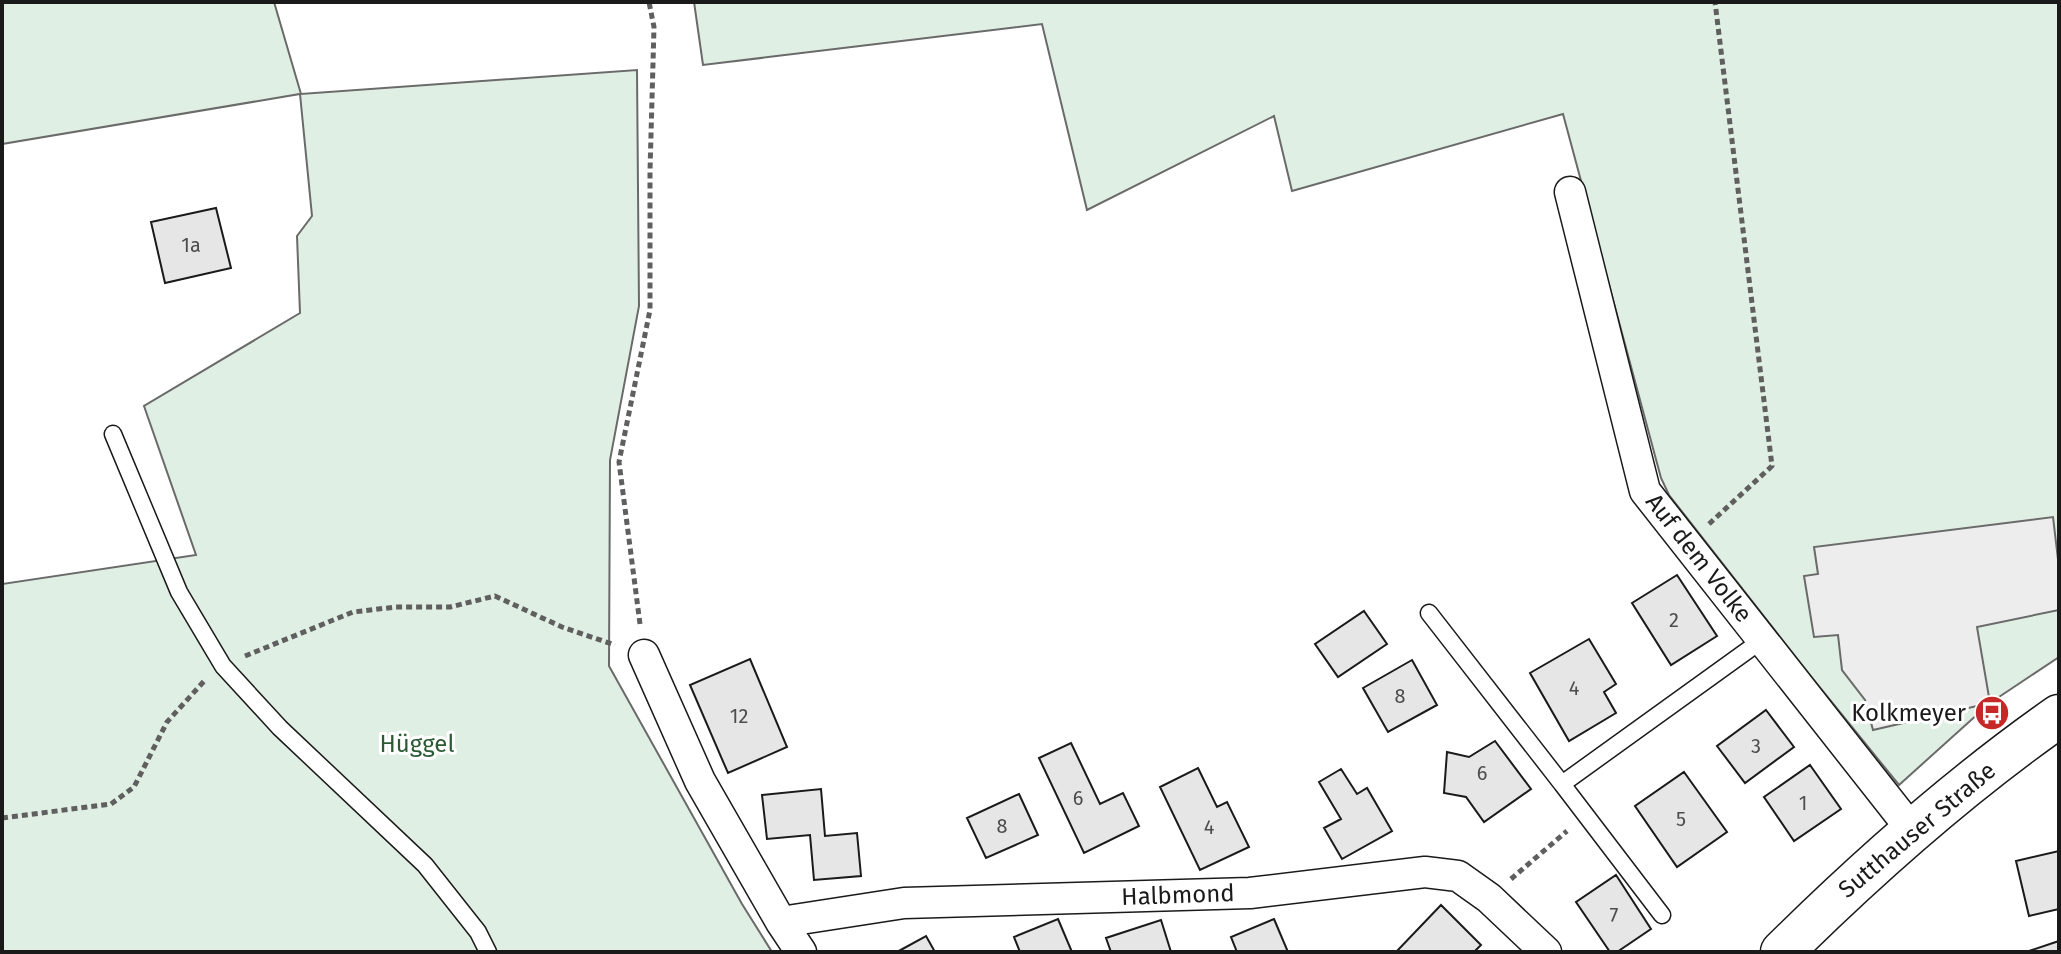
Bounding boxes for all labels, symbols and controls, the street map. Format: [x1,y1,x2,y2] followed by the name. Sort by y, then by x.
[181,233,201,257] house number: 1a
[1640,488,1758,628] street label: Auf dem Volke
[1669,608,1679,632] house number: 2
[1569,676,1580,700] house number: 4
[1394,684,1406,708] house number: 8
[1973,694,2011,732] bus stop icon: Kolkmeyer
[1851,699,1967,727] place label: Kolkmeyer
[730,704,748,728] house number: 12
[380,730,454,758] park label: Hüggel
[1751,734,1761,758] house number: 3
[1833,756,2001,904] street label: Sutthauser Straße
[1477,761,1487,785] house number: 6
[1073,786,1083,810] house number: 6
[1799,791,1807,815] house number: 1
[1676,807,1686,831] house number: 5
[996,814,1008,838] house number: 8
[1204,815,1215,839] house number: 4
[1121,879,1235,911] street label: Halbmond
[1610,903,1619,927] house number: 7

